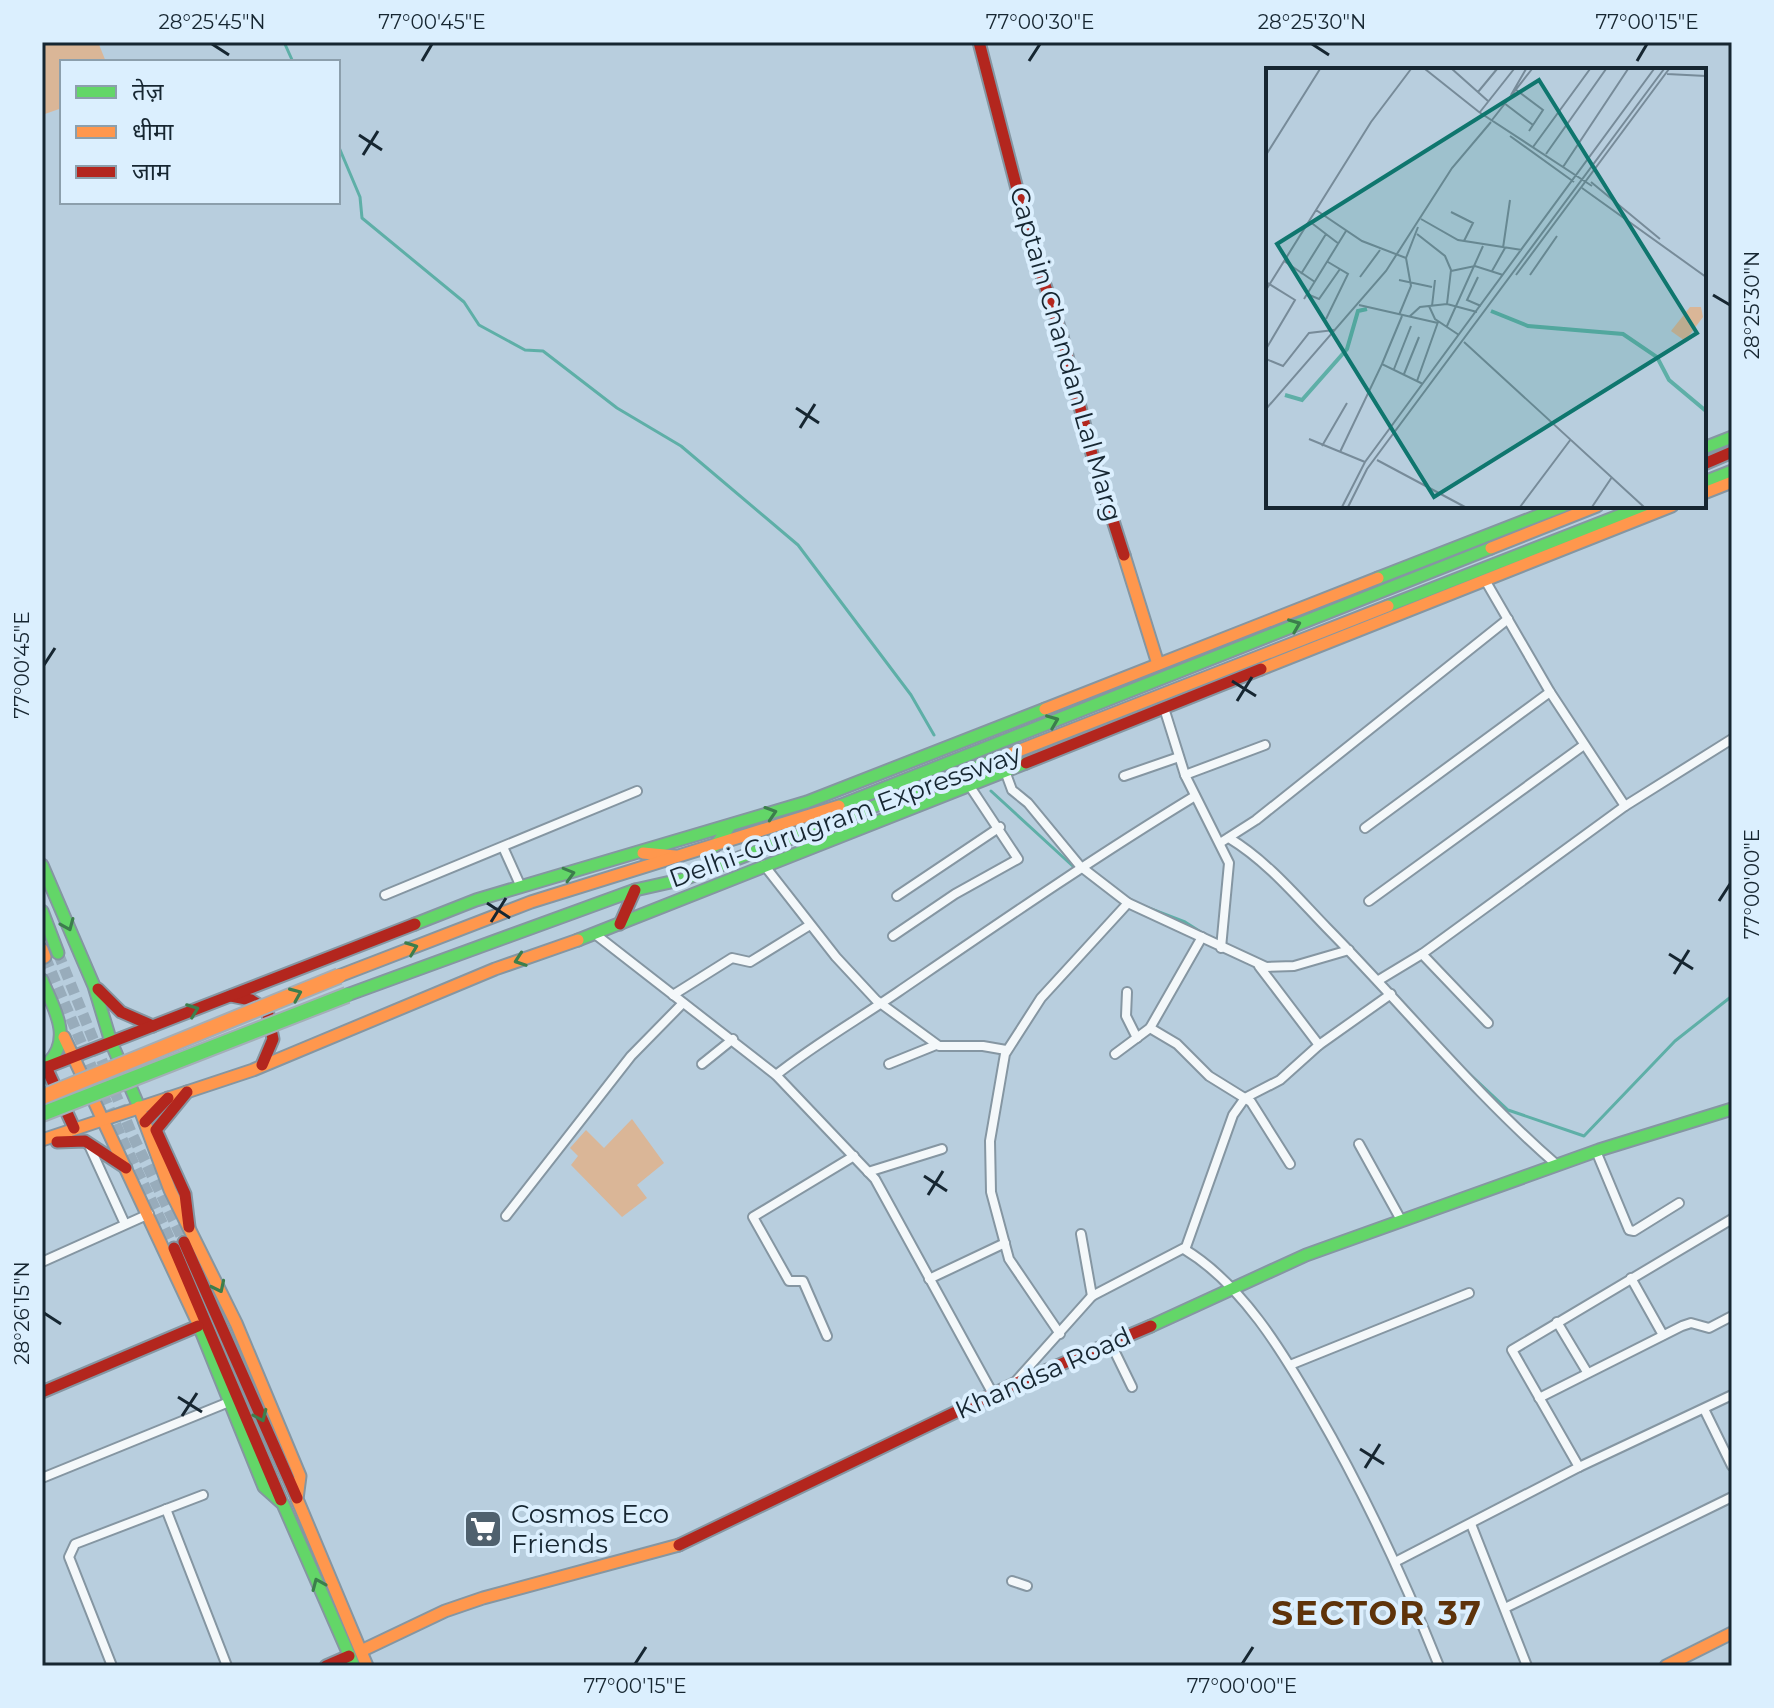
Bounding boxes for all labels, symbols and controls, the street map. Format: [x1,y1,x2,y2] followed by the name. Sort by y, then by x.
[158,10,266,34] text: 28°25'45"N
[378,10,486,34] text: 77°00'45"E
[986,10,1094,34] text: 77°00'30"E
[1258,10,1366,34] text: 28°25'30"N
[1595,10,1699,34] text: 77°00'15"E
[60,60,340,204] legend
[1266,68,1706,508] inset map
[132,77,165,106] text: तेज़
[132,117,174,146] text: धीमा
[132,157,171,186] text: जाम
[1003,183,1129,525] street label: Captain Chandan Lal Marg
[1740,251,1764,359] text: 28°25'30"N
[10,611,34,719] text: 77°00'45"E
[1287,619,1301,635] one-way arrow
[1045,714,1059,731] one-way arrow
[665,737,1026,895] street label: Delhi-Gurugram Expressway
[764,807,778,823] one-way arrow
[1740,829,1764,939] text: 77°00'00"E
[561,867,575,883] one-way arrow
[59,917,75,931] one-way arrow
[404,941,418,958] one-way arrow
[514,951,528,967] one-way arrow
[288,988,302,1004] one-way arrow
[185,1003,199,1020] one-way arrow
[10,1261,34,1365] text: 28°26'15"N
[209,1279,224,1294] one-way arrow
[950,1320,1136,1426] street label: Khandsa Road
[251,1408,267,1422] one-way arrow
[511,1498,669,1560] place label: Cosmos Eco Friends
[462,1508,504,1550] supermarket icon: Cosmos Eco Friends
[311,1578,327,1592] one-way arrow
[1271,1592,1483,1634] district label: SECTOR 37
[583,1674,687,1698] text: 77°00'15"E
[1187,1674,1297,1698] text: 77°00'00"E

